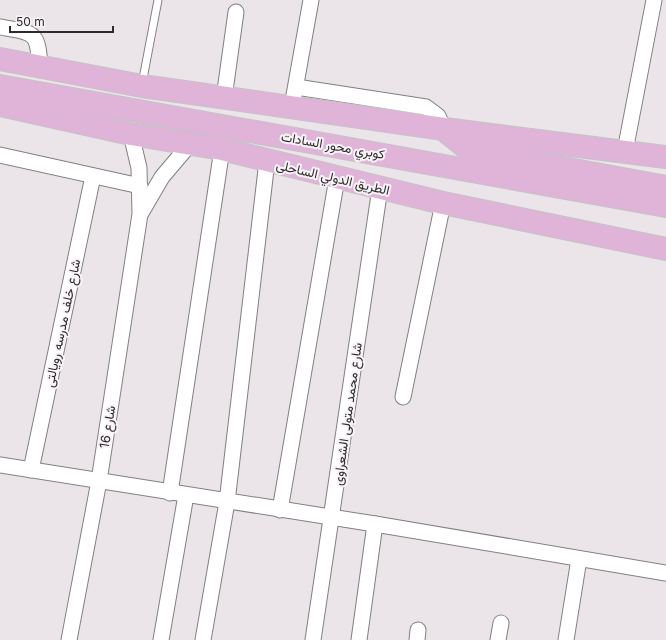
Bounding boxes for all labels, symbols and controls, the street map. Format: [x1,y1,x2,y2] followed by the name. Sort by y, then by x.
[10,8,113,34] scale bar
[16,14,45,29] text: 50 m
[280,128,386,165] street label: كوبري محور السادات
[274,156,391,201] street label: الطريق الدولي الساحلى
[41,257,85,389] street label: شارع خلف مدرسه رويالتى
[329,342,367,487] street label: شارع محمد متولى الشعراوى
[96,404,120,450] street label: شارع 16

